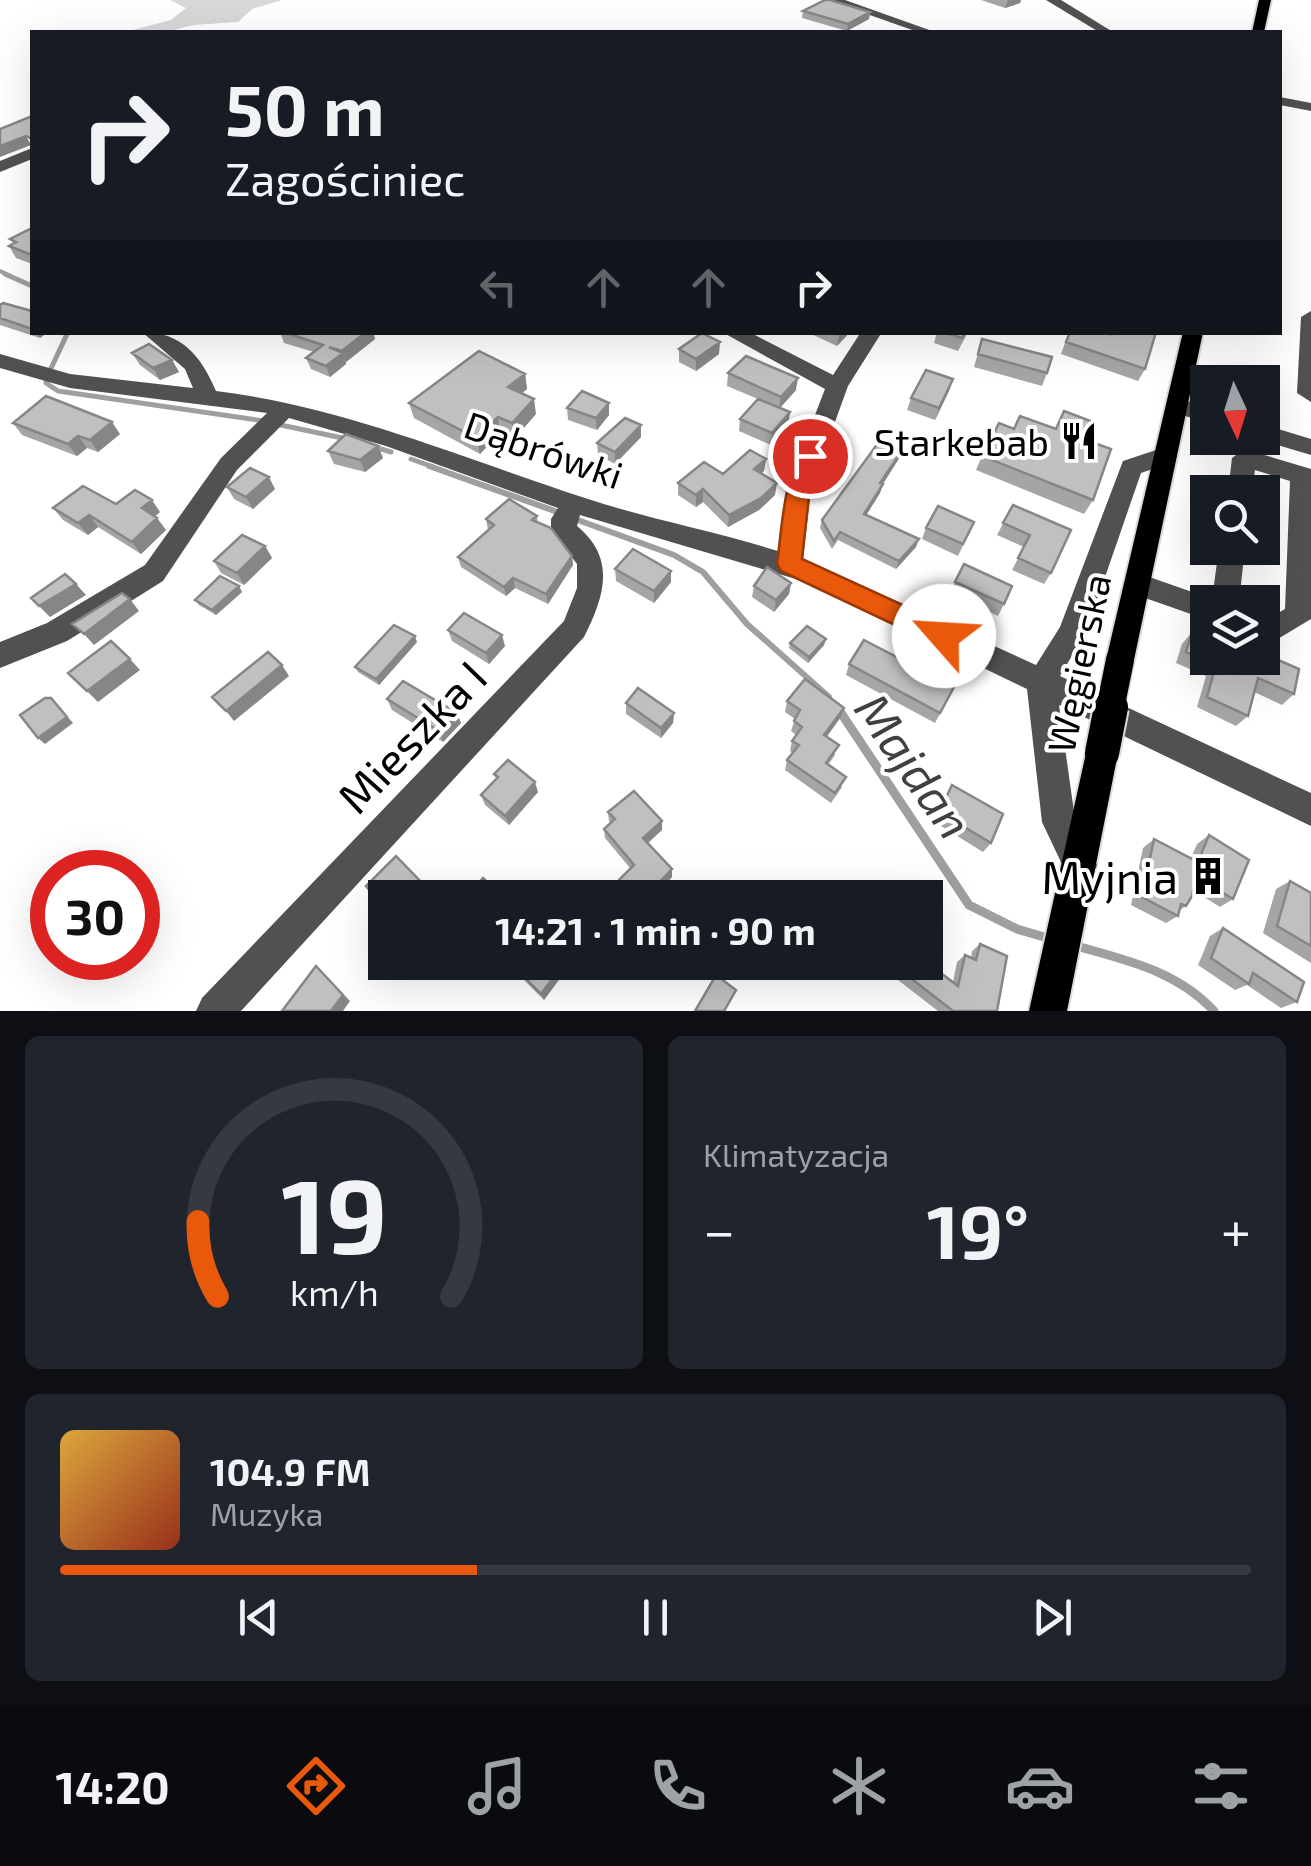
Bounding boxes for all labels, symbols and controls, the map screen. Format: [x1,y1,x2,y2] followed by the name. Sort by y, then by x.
[225,66,385,150] text: 50 m
[60,70,190,200] icon: right
[225,151,465,205] text: Zagościniec
[471,260,526,315] icon: left
[576,260,631,315] icon: ahead
[681,260,736,315] icon: ahead
[786,260,841,315] icon: right
[1190,365,1280,455] north arrow
[1190,365,1280,675] map controls
[459,401,629,497] street label: Dąbrówki
[768,414,853,499] pin
[874,418,1049,464] place label: Starkebab
[1058,420,1100,462] restaurant icon: Starkebab
[783,429,838,484] icon: arrive
[1190,475,1280,565] button: search
[1037,569,1119,757] street label: Węgierska
[892,584,996,688] position arrow
[1190,585,1280,675] button: layers
[326,649,496,823] street label: Mieszka I
[843,681,986,849] water label: Majdan
[1041,849,1178,904] place label: Myjnia
[30,850,160,980] speed limit sign: 30
[1187,855,1229,897] building icon: Myjnia
[495,907,816,953] text: 14:21 · 1 min · 90 m
[703,1135,889,1173] text: Klimatyzacja
[281,1150,387,1275] text: 19
[927,1184,1029,1274] text: 19°
[703,1196,735,1262] text: −
[1221,1196,1251,1262] text: +
[290,1270,378,1313] text: km/h
[210,1448,370,1494] text: 104.9 FM
[210,1494,323,1532] text: Muzyka
[231,1590,286,1645] icon: previous
[628,1590,683,1645] icon: pause
[1025,1590,1080,1645] icon: next
[281,1751,351,1821] icon: directions
[462,1751,532,1821] icon: music
[643,1751,713,1821] icon: phone
[824,1751,894,1821] icon: climate
[1005,1751,1075,1821] icon: car
[1186,1751,1256,1821] icon: filters
[55,1759,170,1813] text: 14:20

